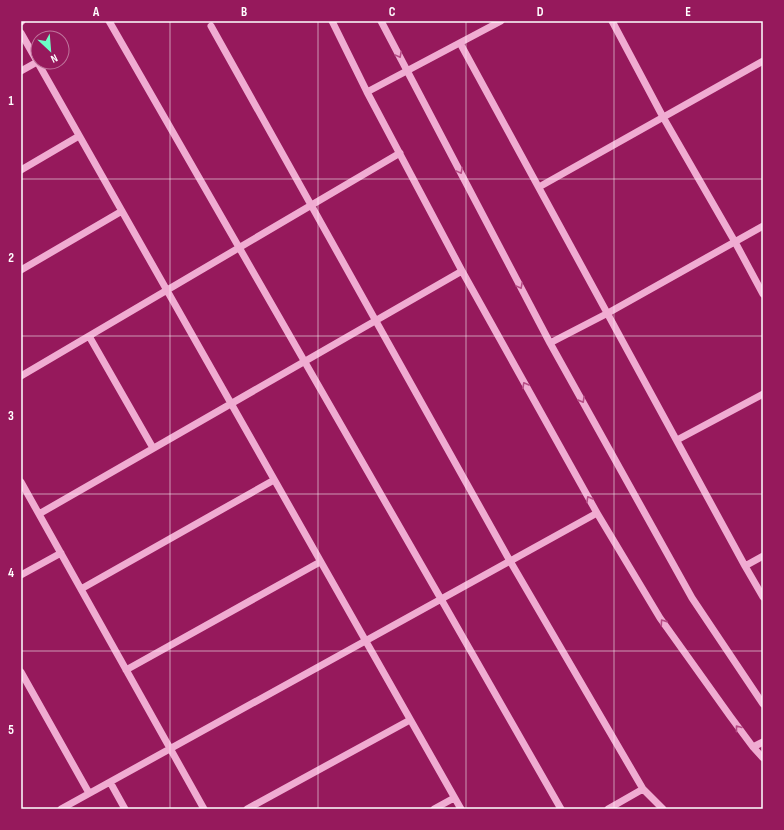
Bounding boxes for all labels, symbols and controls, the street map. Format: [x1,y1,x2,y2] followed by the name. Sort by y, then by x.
[92,4,100,20] text: A
[241,4,247,20] text: B
[389,4,396,20] text: C
[537,4,544,20] text: D
[685,4,691,20] text: E
[30,30,70,70] north arrow
[49,51,60,66] text: N
[395,51,402,59] one-way arrow
[8,93,14,109] text: 1
[455,166,463,174] one-way arrow
[8,250,14,266] text: 2
[515,282,523,289] one-way arrow
[523,382,530,389] one-way arrow
[577,396,585,403] one-way arrow
[8,408,14,424] text: 3
[586,496,593,503] one-way arrow
[8,565,14,581] text: 4
[660,619,668,626] one-way arrow
[8,722,14,738] text: 5
[736,725,743,732] one-way arrow

